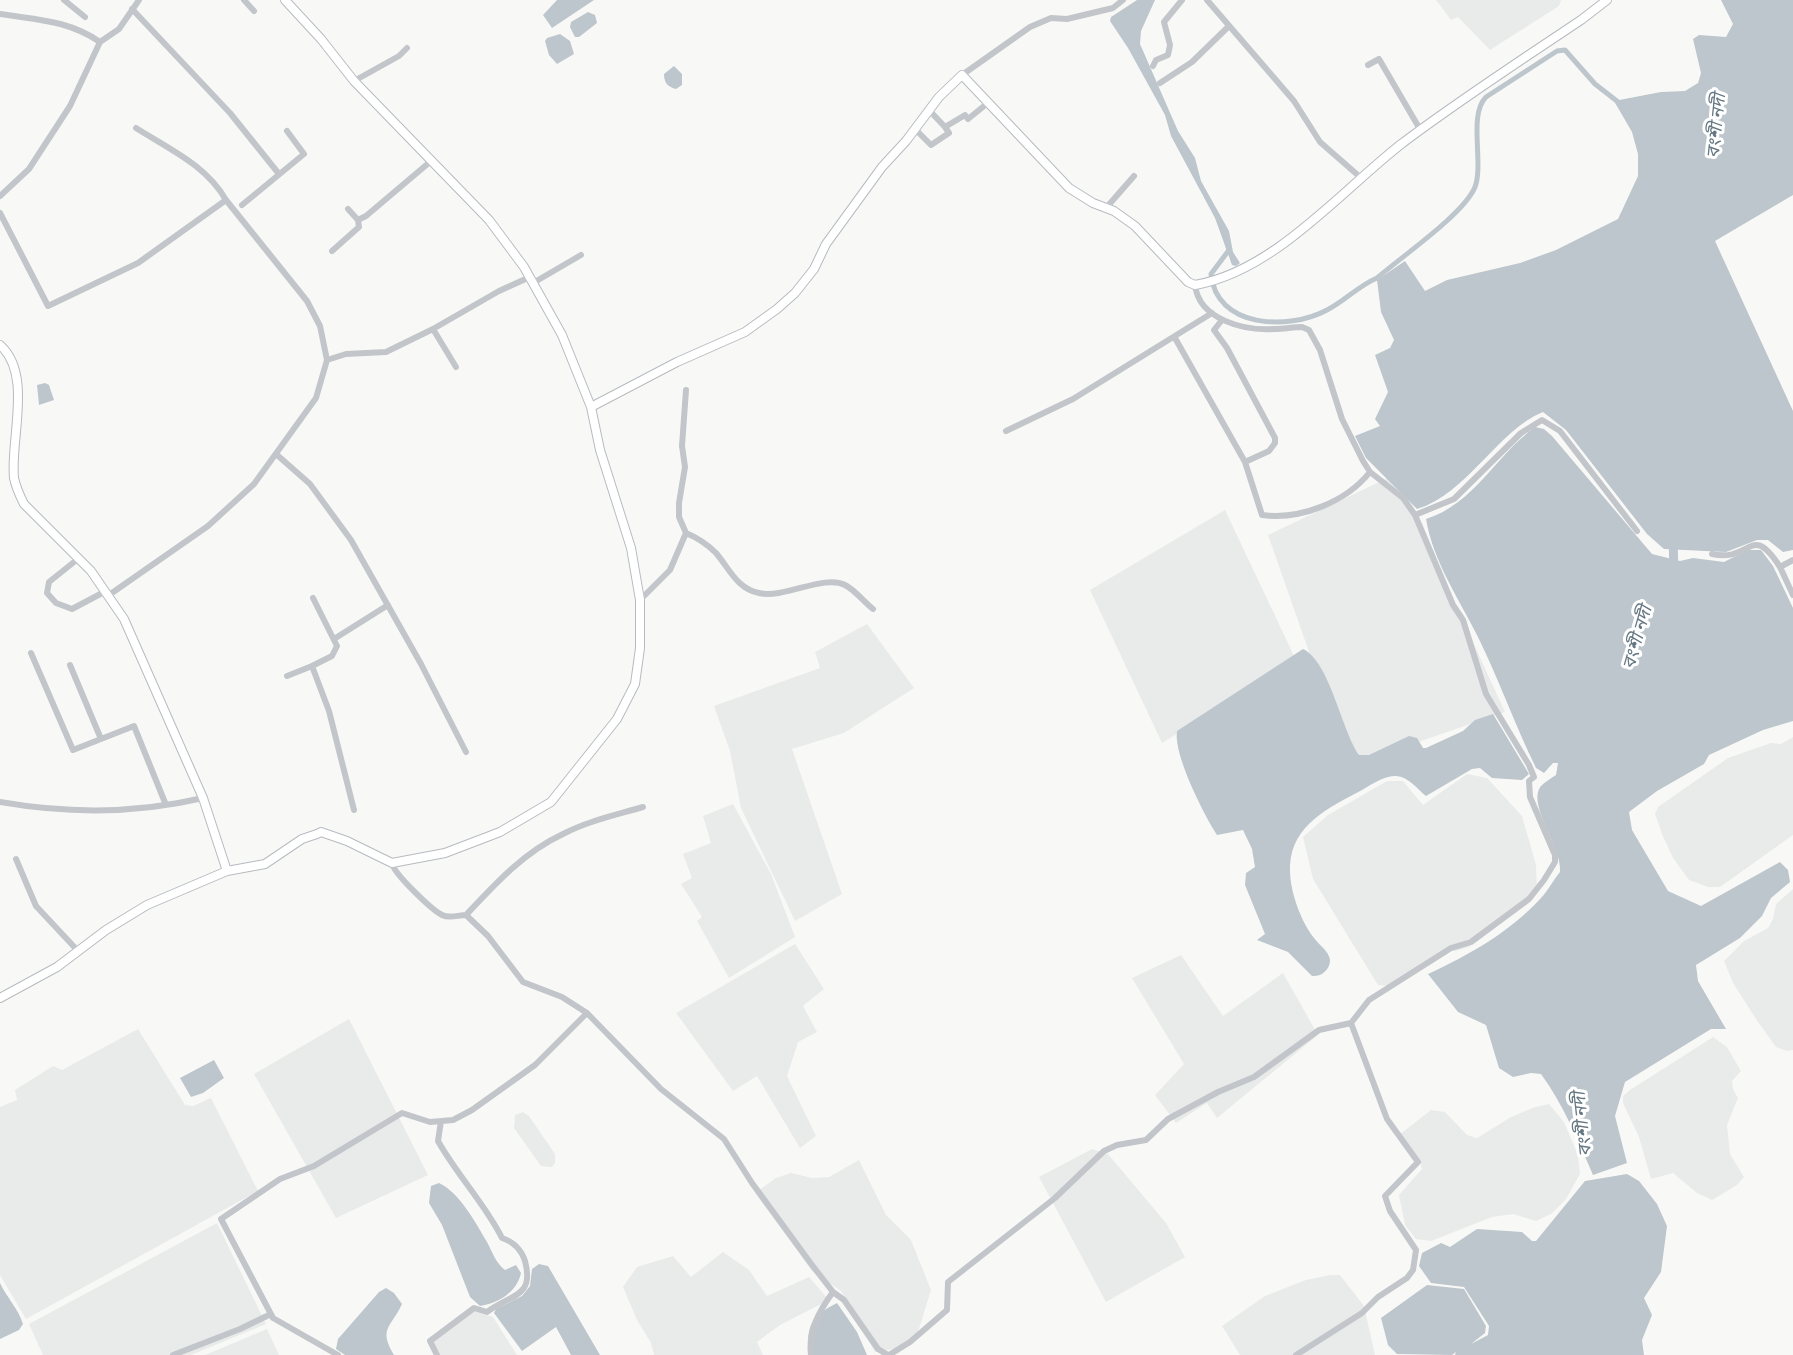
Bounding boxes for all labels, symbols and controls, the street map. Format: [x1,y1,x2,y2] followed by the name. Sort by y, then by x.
[1704,93,1732,159] water label: বংশী নদী
[1620,604,1658,672] water label: বংশী নদী
[1570,1091,1598,1157] water label: বংশী নদী

